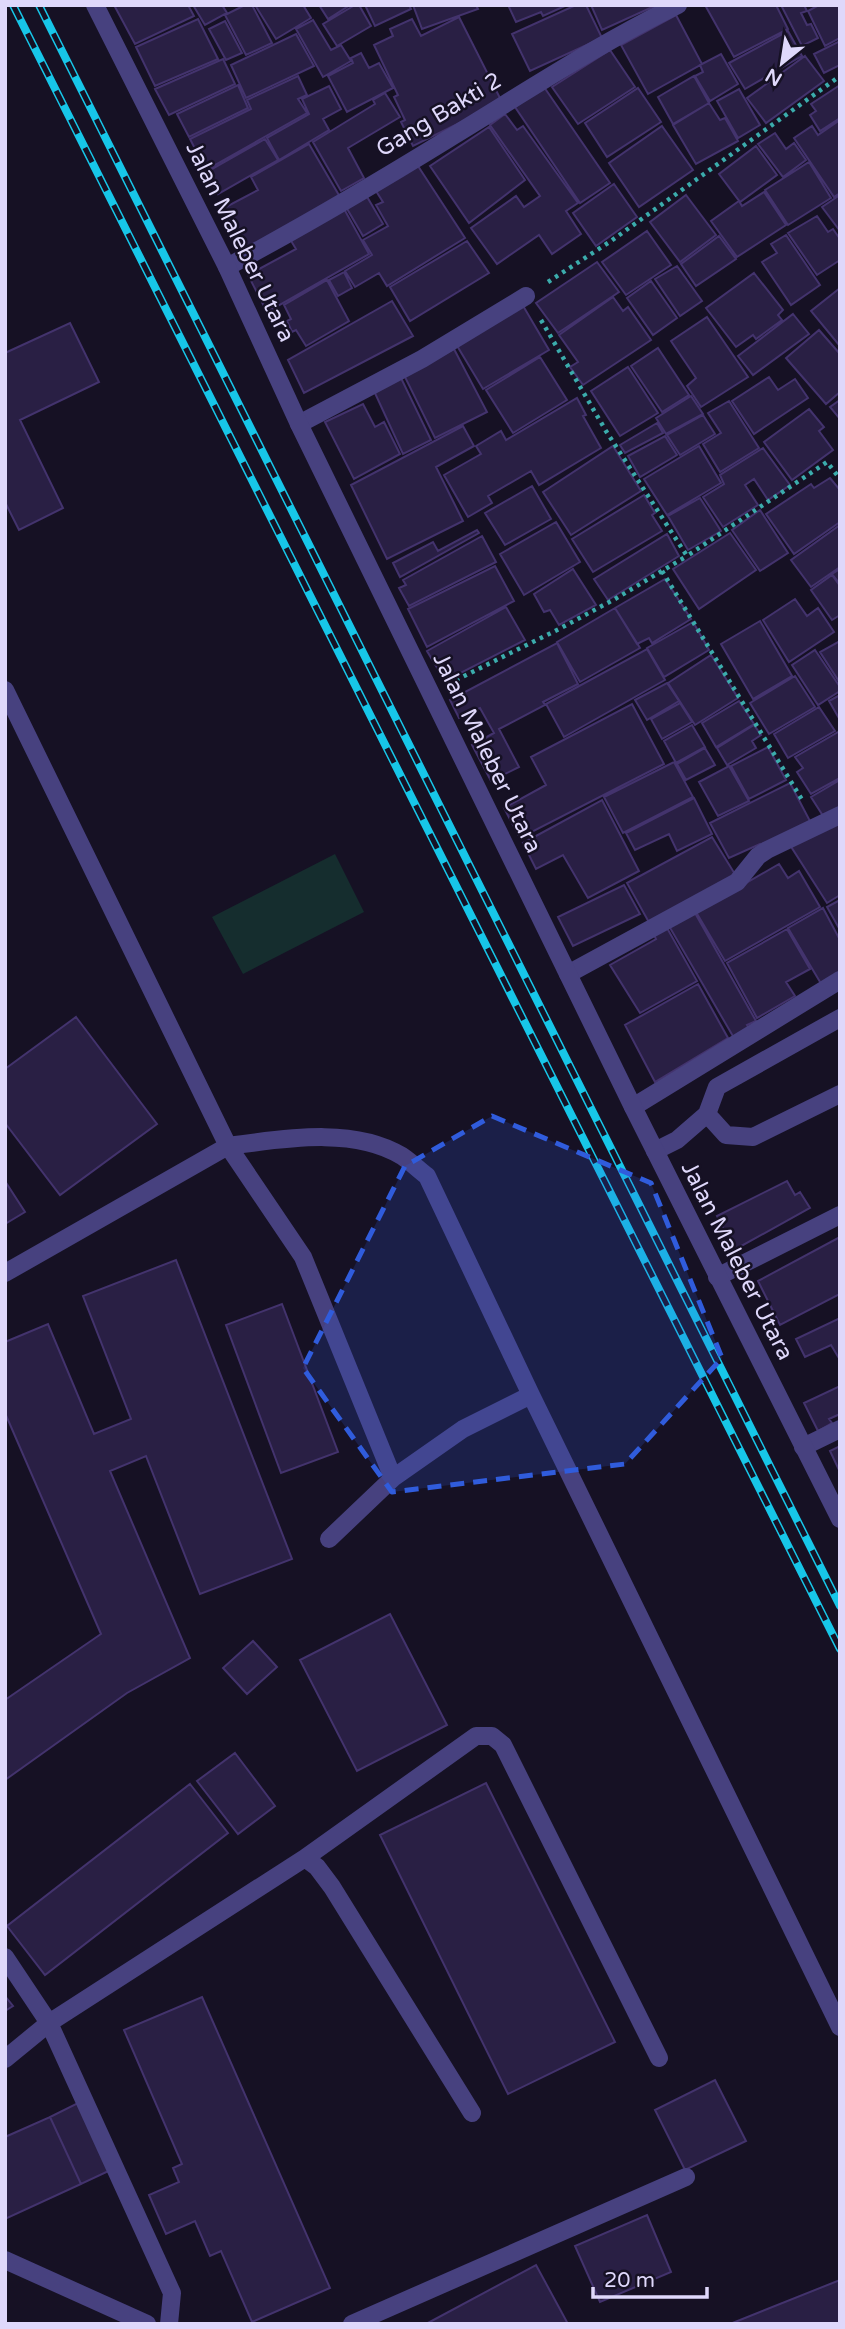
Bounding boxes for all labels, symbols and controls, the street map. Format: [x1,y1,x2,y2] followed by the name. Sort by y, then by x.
[747,28,817,98] north arrow
[762,64,786,90] text: N
[371,67,507,163] street label: Gang Bakti 2
[179,137,301,347] street label: Jalan Maleber Utara
[426,648,548,858] street label: Jalan Maleber Utara
[675,1157,799,1365] street label: Jalan Maleber Utara
[593,2256,707,2300] scale bar
[604,2268,655,2293] text: 20 m

